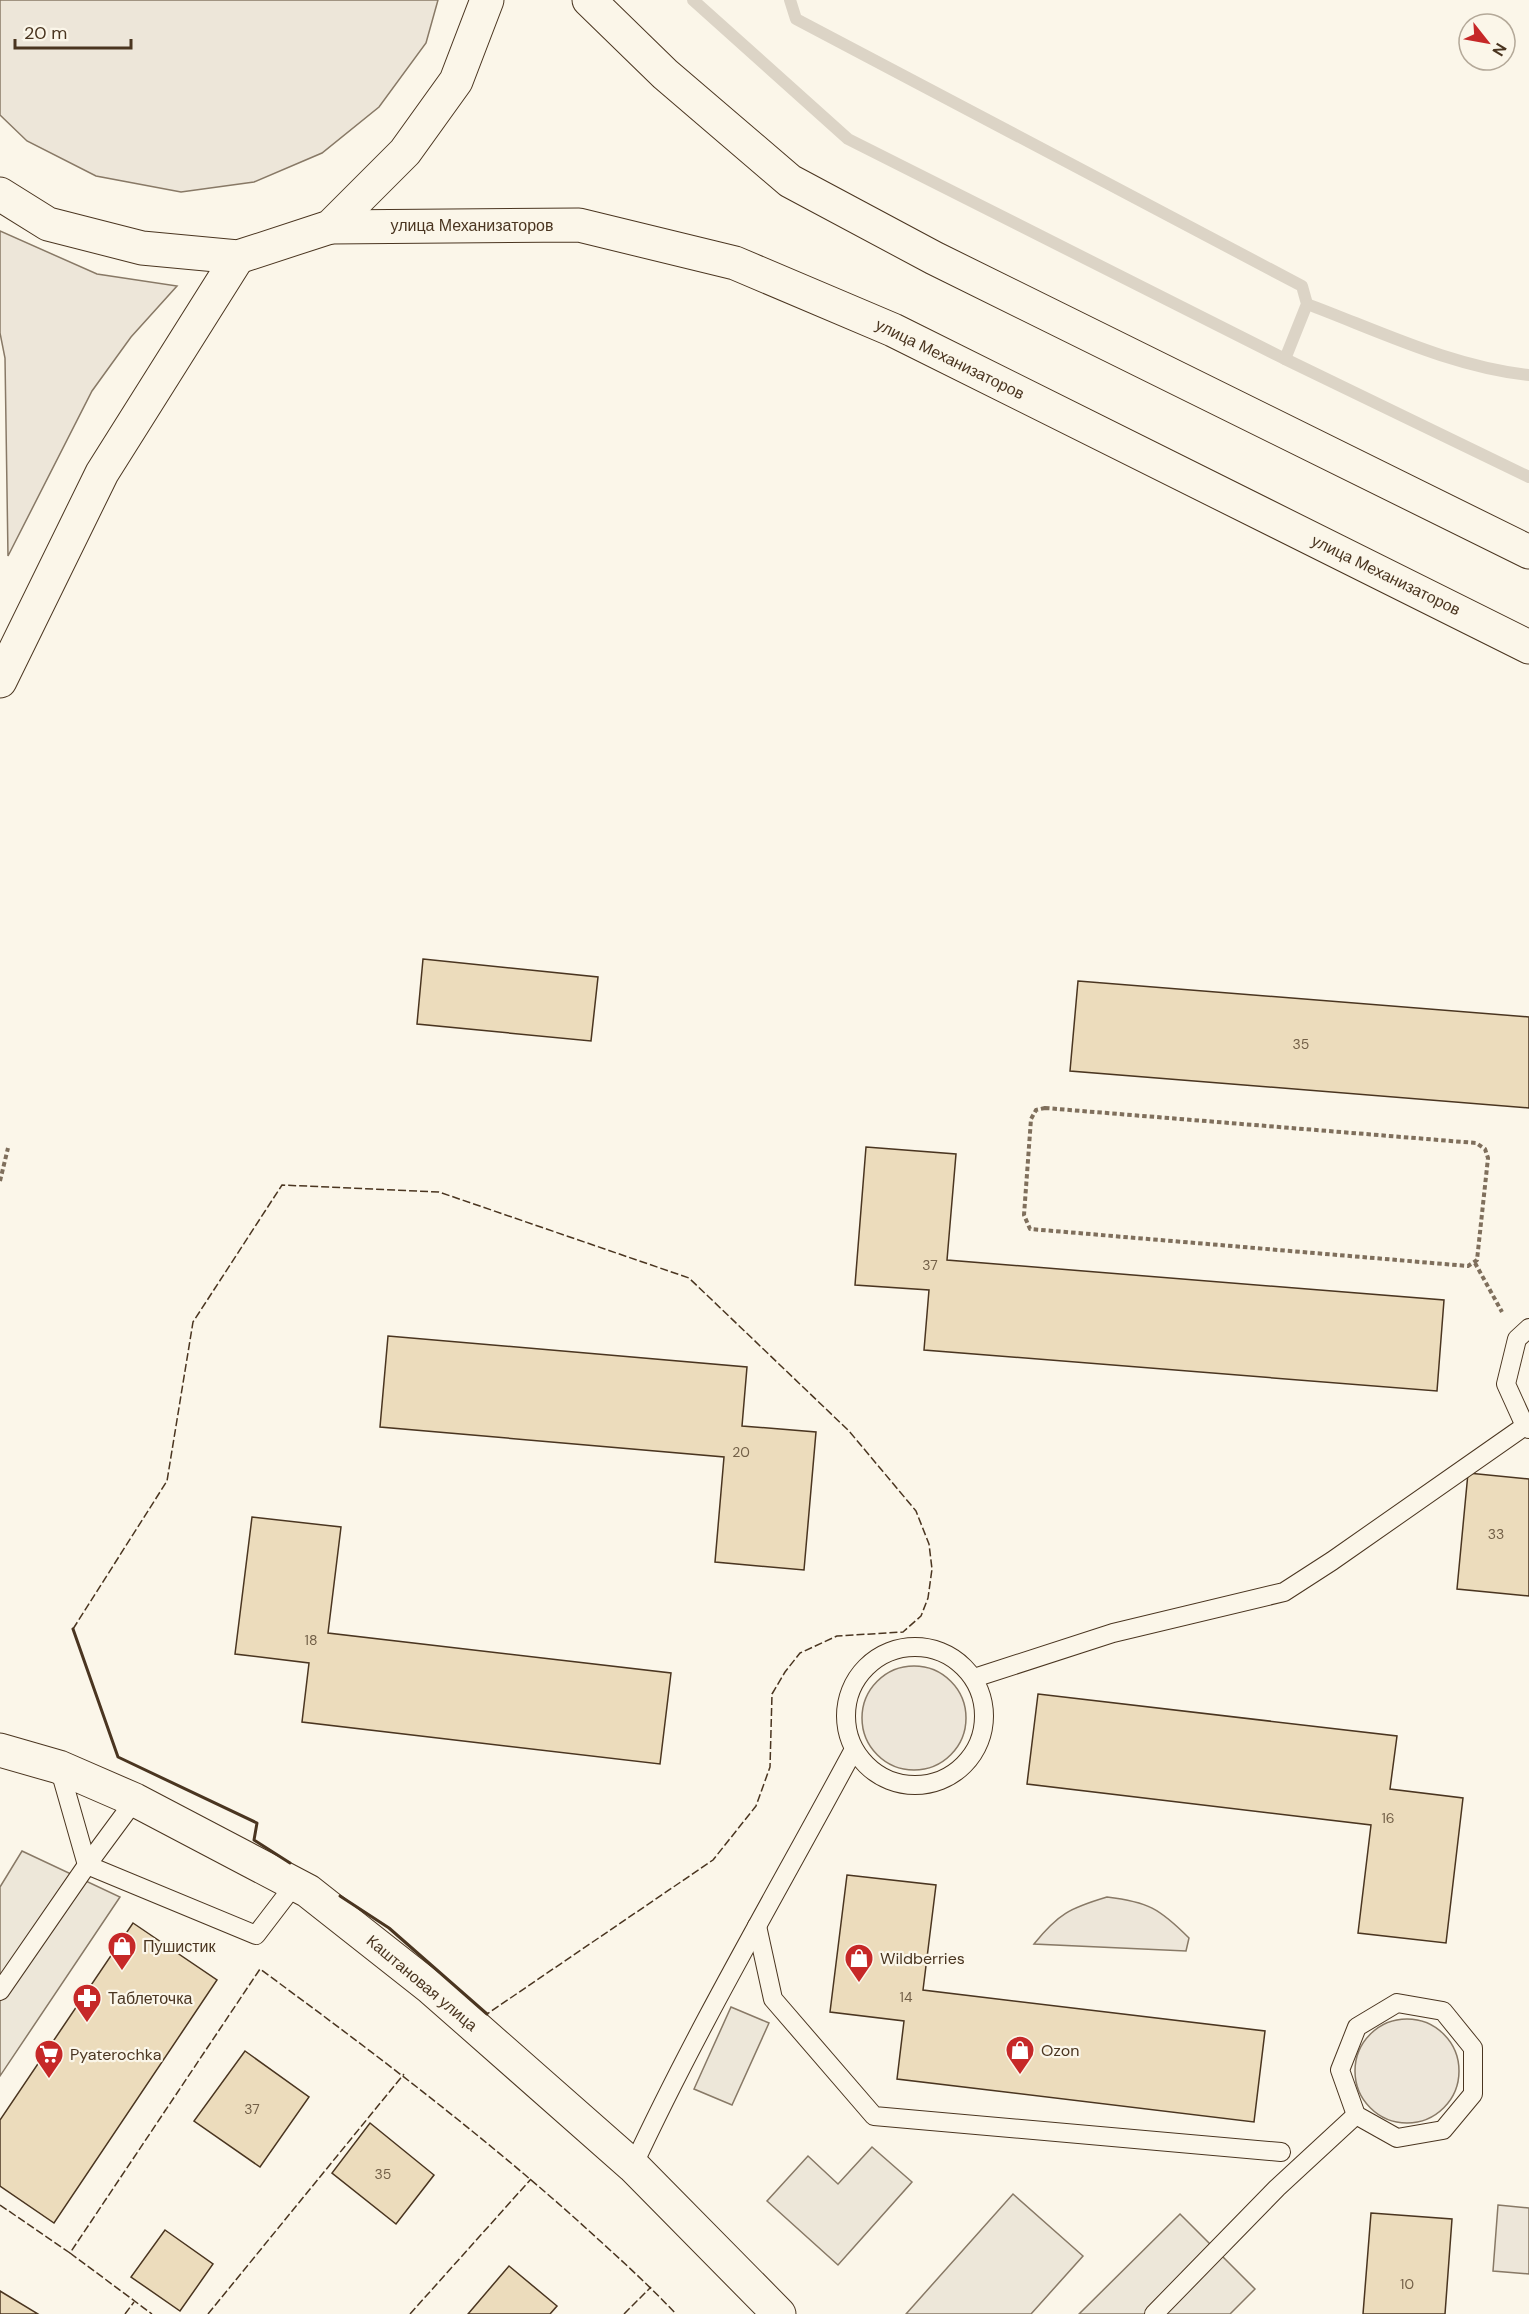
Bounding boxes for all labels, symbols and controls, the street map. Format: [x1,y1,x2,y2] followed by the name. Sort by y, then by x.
[15,12,130,50] scale bar
[1457,12,1517,72] north arrow
[24,21,67,45] text: 20 m
[1487,39,1511,60] text: N
[390,215,554,236] street label: улица Механизаторов
[872,314,1028,404] street label: улица Механизаторов
[1308,530,1464,620] street label: улица Механизаторов
[1293,1035,1309,1053] house number: 35
[922,1256,938,1274] house number: 37
[732,1443,750,1461] house number: 20
[1488,1525,1504,1543] house number: 33
[305,1631,317,1649] house number: 18
[1381,1809,1395,1827] house number: 16
[106,1930,138,1972] shop icon: Пушистик
[362,1930,482,2036] street label: Каштановая улица
[143,1936,217,1957] place label: Пушистик
[843,1942,875,1984] shop icon: Wildberries
[880,1948,965,1969] place label: Wildberries
[71,1982,103,2024] pharmacy icon: Таблеточка
[108,1988,192,2009] place label: Таблеточка
[900,1988,913,2006] house number: 14
[1004,2034,1036,2076] shop icon: Ozon
[33,2038,65,2080] supermarket icon: Pyaterochka
[1041,2040,1079,2061] place label: Ozon
[70,2044,161,2065] place label: Pyaterochka
[244,2100,260,2118] house number: 37
[375,2165,391,2183] house number: 35
[1400,2275,1414,2293] house number: 10

